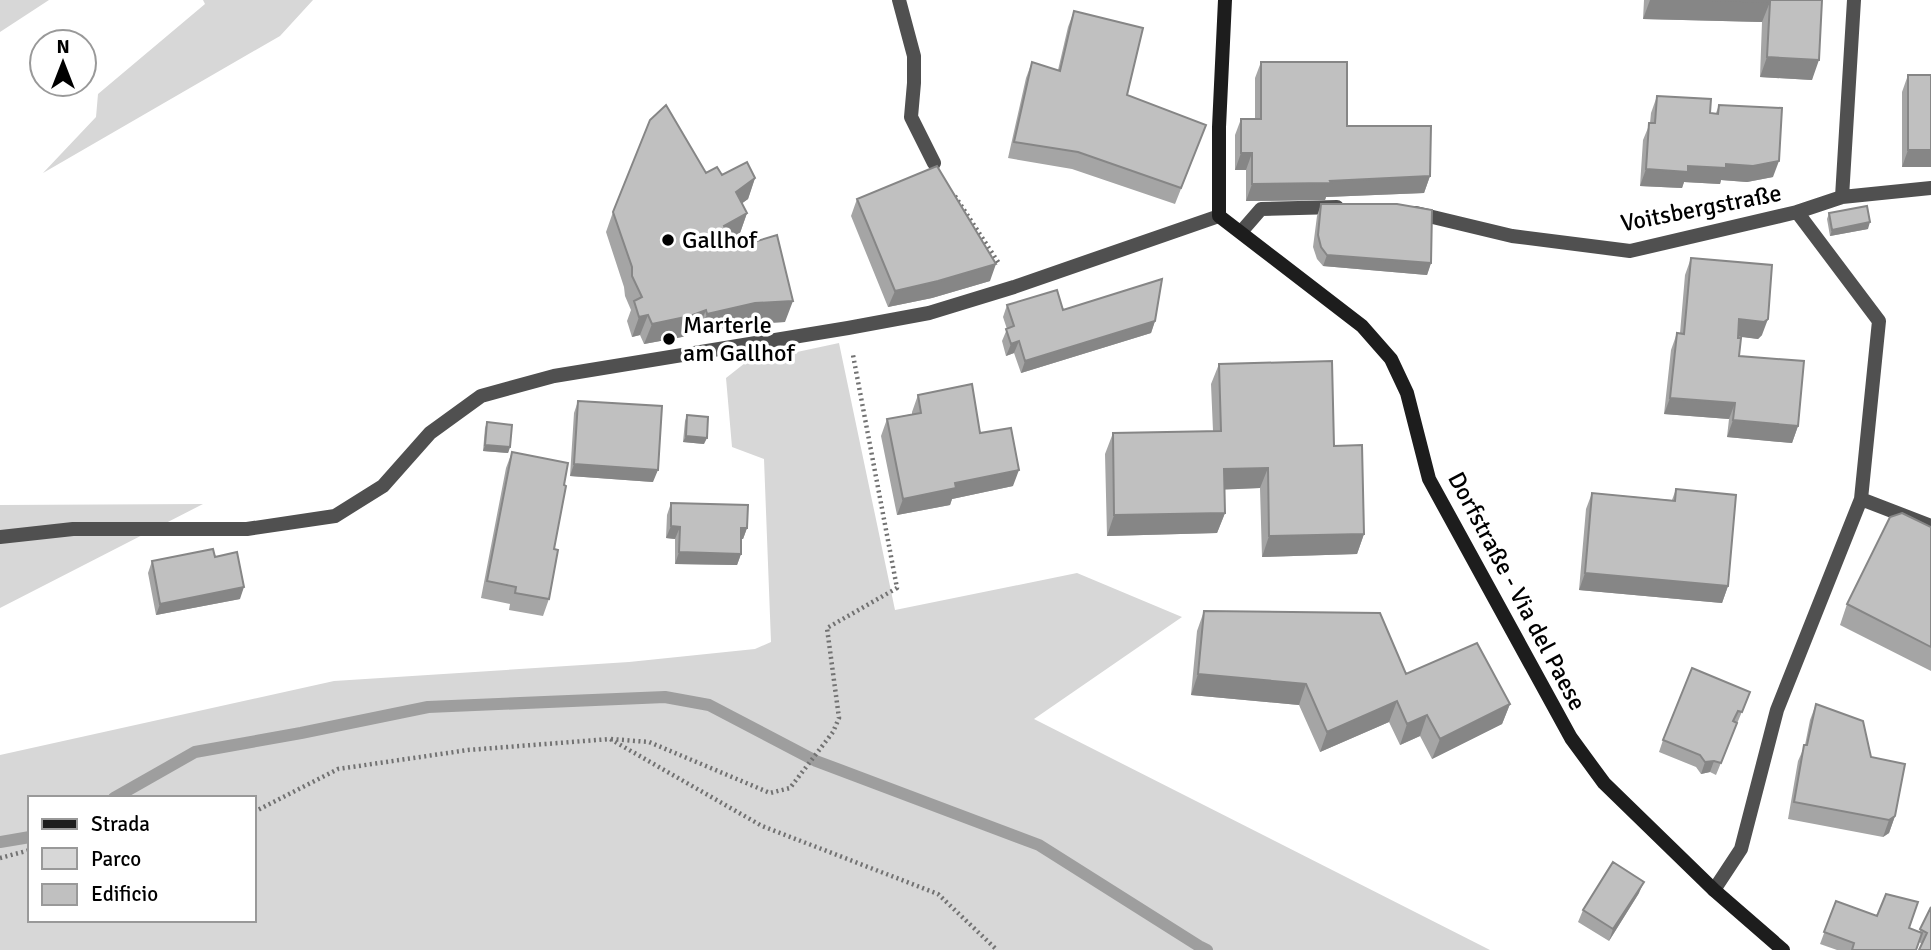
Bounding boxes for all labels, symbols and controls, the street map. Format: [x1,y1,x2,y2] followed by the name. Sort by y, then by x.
[28,28,98,98] north arrow
[56,35,70,59] text: N
[1618,178,1784,238] street label: Voitsbergstraße
[682,225,758,255] place label: Gallhof
[660,232,676,248] marker: Gallhof
[683,310,795,368] place label: Marterle am Gallhof
[661,331,677,347] marker: Marterle am Gallhof
[1441,467,1593,715] street label: Dorfstraße - Via del Paese
[28,796,256,922] legend
[91,811,150,837] text: Strada
[91,846,141,872] text: Parco
[91,881,158,907] text: Edificio

